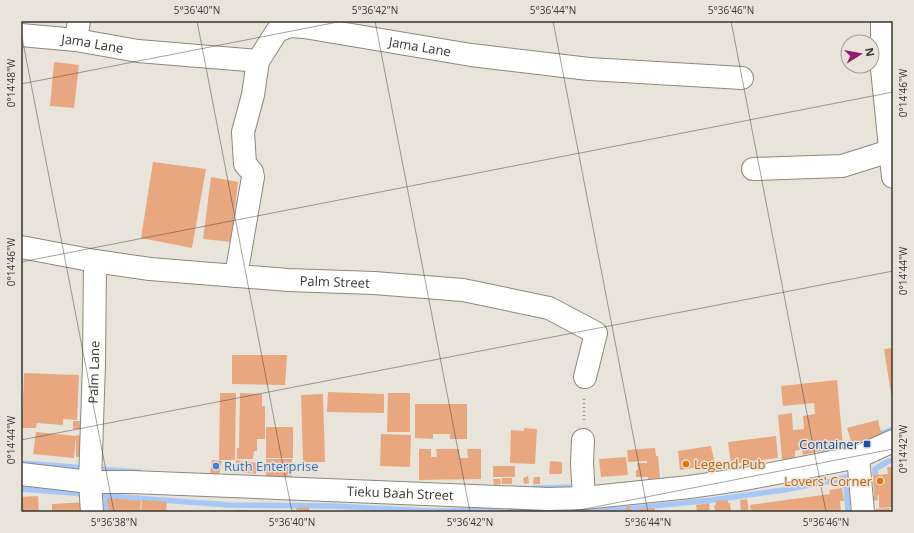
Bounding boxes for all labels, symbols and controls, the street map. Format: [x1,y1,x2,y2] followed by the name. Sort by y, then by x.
[174,3,220,17] text: 5°36'40"N
[352,3,398,17] text: 5°36'42"N
[530,3,576,17] text: 5°36'44"N
[708,3,754,17] text: 5°36'46"N
[59,30,125,57] street label: Jama Lane
[386,32,452,61] street label: Jama Lane
[840,34,880,74] north arrow
[862,46,879,58] text: N
[4,58,18,107] text: 0°14'48"W
[896,68,910,117] text: 0°14'46"W
[4,237,18,286] text: 0°14'46"W
[896,246,910,295] text: 0°14'44"W
[299,271,370,292] street label: Palm Street
[84,340,103,404] street label: Palm Lane
[4,415,18,464] text: 0°14'44"W
[896,424,910,473] text: 0°14'42"W
[799,435,860,453] place label: Container
[862,439,872,449] marker: Container
[694,455,766,473] place label: Legend Pub
[224,457,318,475] place label: Ruth Enterprise
[681,459,691,469] marker: Legend Pub
[211,461,221,471] marker: Ruth Enterprise
[784,472,873,490] place label: Lovers' Corner
[875,476,885,486] marker: Lovers' Corner
[347,482,454,504] street label: Tieku Baah Street
[91,515,137,529] text: 5°36'38"N
[269,515,315,529] text: 5°36'40"N
[447,515,493,529] text: 5°36'42"N
[625,515,671,529] text: 5°36'44"N
[803,515,849,529] text: 5°36'46"N

